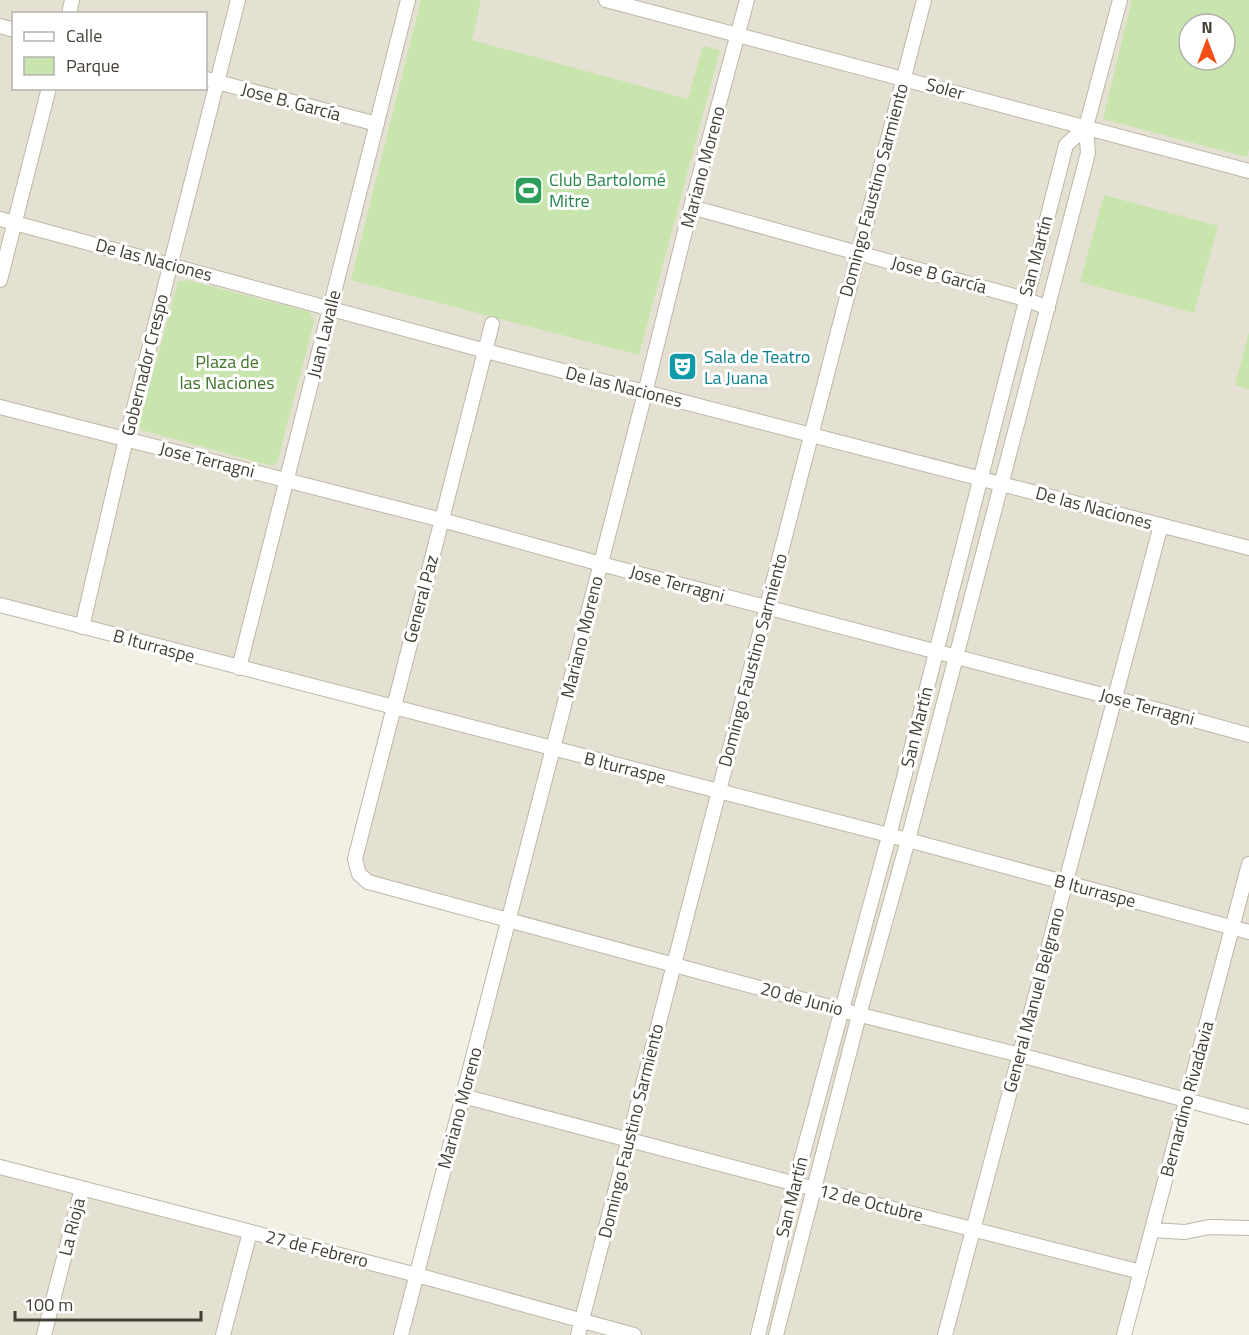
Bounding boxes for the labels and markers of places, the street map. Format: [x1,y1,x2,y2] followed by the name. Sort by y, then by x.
[549,166,666,214] place label: Club Bartolomé Mitre
[512,174,544,206] sports icon: Club Bartolomé Mitre
[704,343,810,391] place label: Sala de Teatro La Juana
[667,351,699,383] theatre icon: Sala de Teatro La Juana

